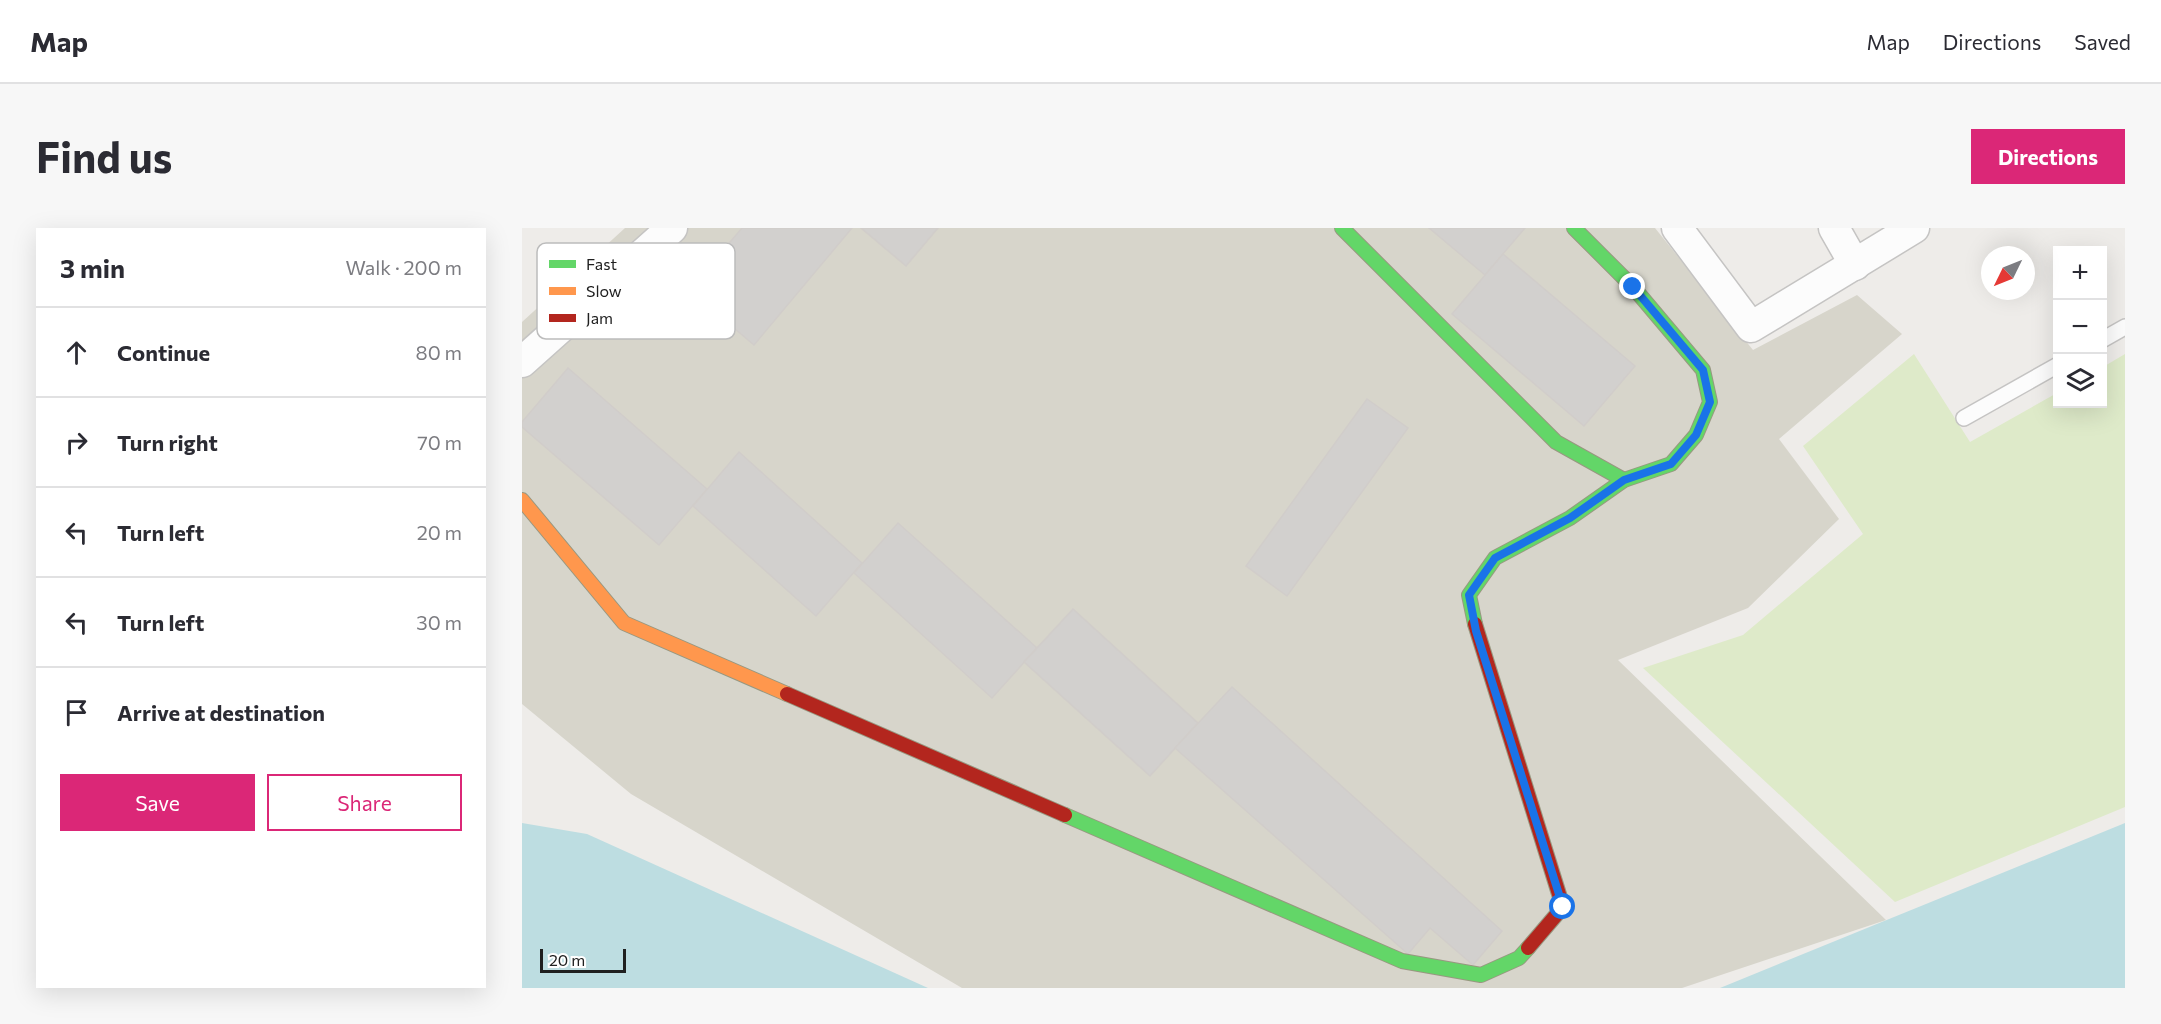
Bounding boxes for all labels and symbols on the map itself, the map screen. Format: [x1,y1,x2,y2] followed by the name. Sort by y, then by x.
[537,243,735,339] legend
[1981,246,2035,300] north arrow
[586,254,617,273] text: Fast
[1619,273,1645,299] route end
[586,281,622,300] text: Slow
[586,308,613,327] text: Jam
[1549,893,1575,919] route start
[540,946,626,974] scale bar

